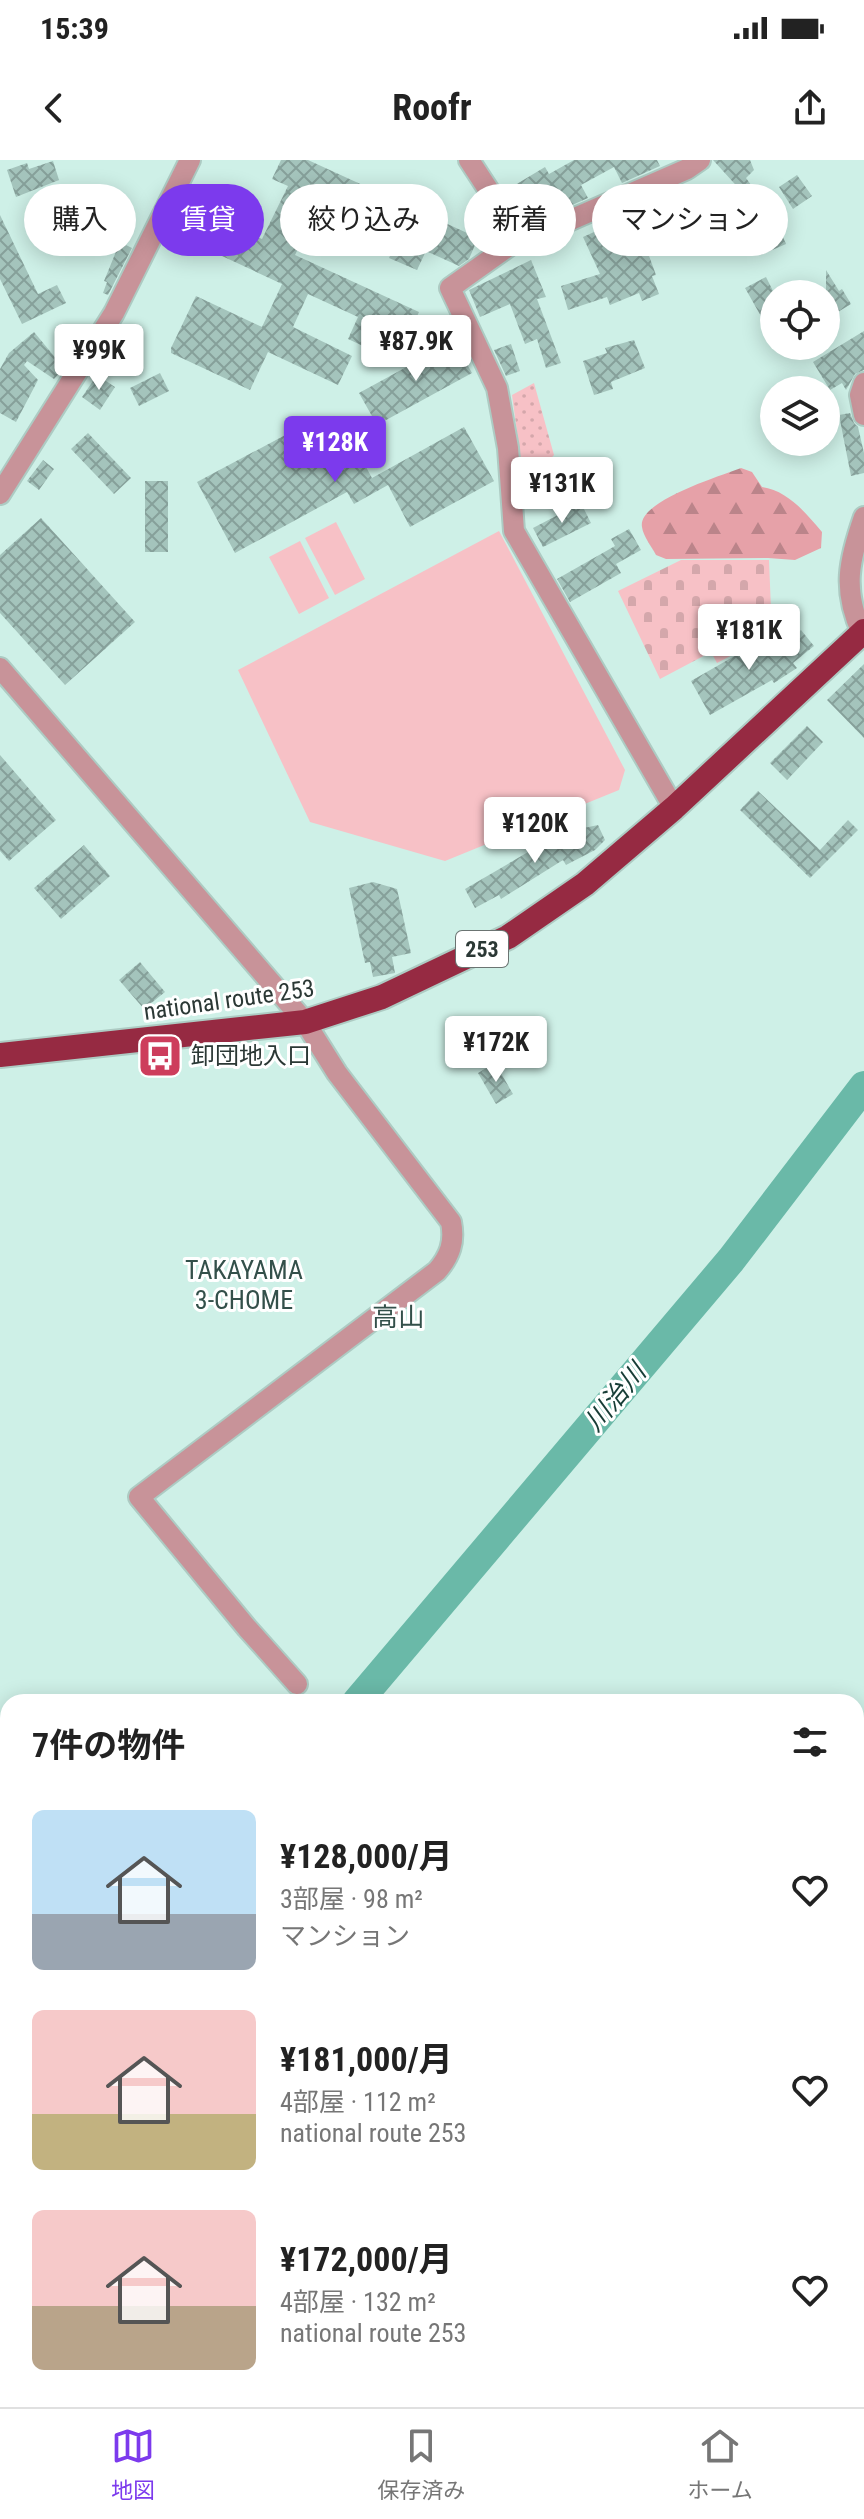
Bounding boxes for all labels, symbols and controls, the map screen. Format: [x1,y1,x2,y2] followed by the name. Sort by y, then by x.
[40,11,109,46] text: 15:39
[32,86,76,130] icon: back
[788,86,832,130] icon: share
[392,87,472,129] text: Roofr
[24,184,136,256] chip: 購入
[152,184,264,256] chip: 賃貸
[280,184,448,256] chip: 絞り込み
[464,184,576,256] chip: 新着
[592,184,788,256] chip: マンション
[760,280,840,456] map controls
[760,280,840,360] button: locate
[351,315,481,383] pin: ¥87.9K
[52,324,146,392] pin: ¥99K
[379,326,453,356] text: ¥87.9K
[72,335,126,365] text: ¥99K
[760,376,840,456] button: layers
[279,416,391,484] pin: ¥128K
[302,427,368,457] text: ¥128K
[506,457,618,525] pin: ¥131K
[529,468,595,498] text: ¥131K
[693,604,805,672] pin: ¥181K
[716,615,782,645] text: ¥181K
[479,797,591,865] pin: ¥120K
[502,808,568,838] text: ¥120K
[456,931,508,967] road number: 253
[142,974,316,1026] street label: national route 253
[440,1016,552,1084] pin: ¥172K
[463,1027,529,1057] text: ¥172K
[136,1032,184,1080] bus stop icon: 卸団地入口
[191,1042,311,1070] place label: 卸団地入口
[185,1255,303,1315] district label: TAKAYAMA 3-CHOME
[372,1302,424,1332] district label: 高山
[578,1355,653,1437] water label: 川治川
[788,1720,832,1764] icon: filters
[32,1725,185,1765] text: 7件の物件
[280,1836,453,1876] text: ¥128,000/月
[96,1842,192,1938] icon: home
[788,1868,832,1912] icon: heart
[280,1884,423,1914] text: 3部屋 · 98 m²
[280,1921,410,1951] text: マンション
[280,2039,453,2079] text: ¥181,000/月
[96,2042,192,2138] icon: home
[788,2068,832,2112] icon: heart
[280,2087,436,2117] text: 4部屋 · 112 m²
[280,2118,466,2148] text: national route 253
[280,2239,453,2279] text: ¥172,000/月
[96,2242,192,2338] icon: home
[788,2268,832,2312] icon: heart
[280,2287,436,2317] text: 4部屋 · 132 m²
[280,2318,466,2348] text: national route 253
[111,2424,155,2504] tab: 地図
[377,2424,465,2504] tab: 保存済み
[688,2424,753,2504] tab: ホーム

